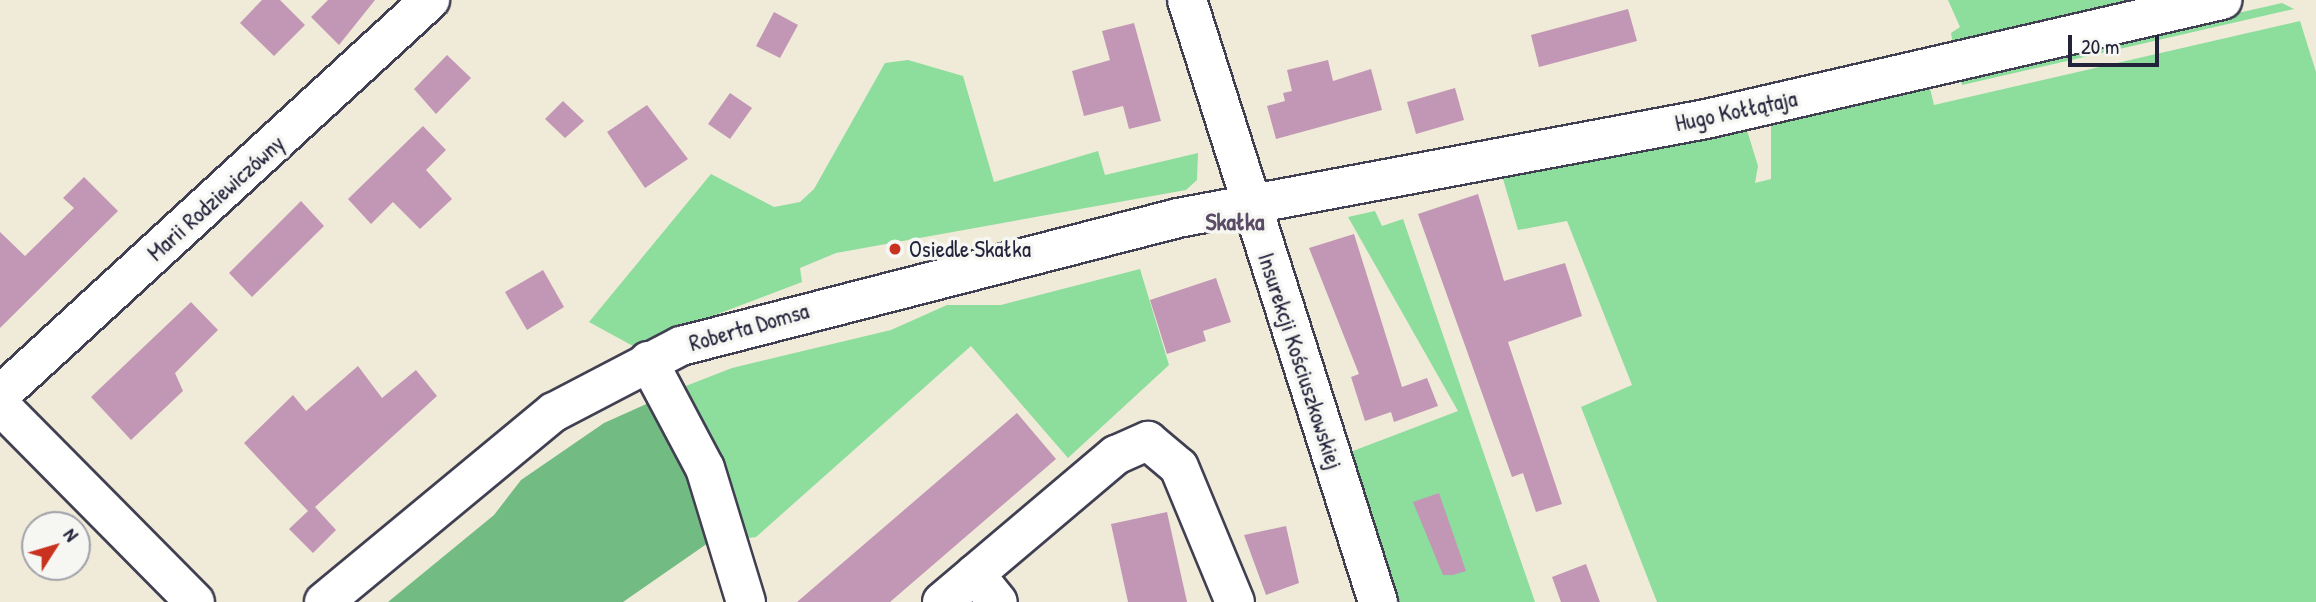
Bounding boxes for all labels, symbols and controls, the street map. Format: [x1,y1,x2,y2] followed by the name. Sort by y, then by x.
[2071,21,2162,65] scale bar
[2081,32,2119,61] text: 20 m
[1673,85,1799,137] street label: Hugo Kołłątaja
[142,129,290,267] street label: Marii Rodziewiczówny
[1206,208,1264,236] district label: Skałka
[909,235,1031,263] place label: Osiedle Skałka
[887,241,903,257] marker: Osiedle Skałka
[1252,249,1348,473] street label: Insurekcji Kościuszkowskiej
[686,297,812,357] street label: Roberta Domsa
[21,511,91,581] north arrow
[58,523,85,546] text: N

